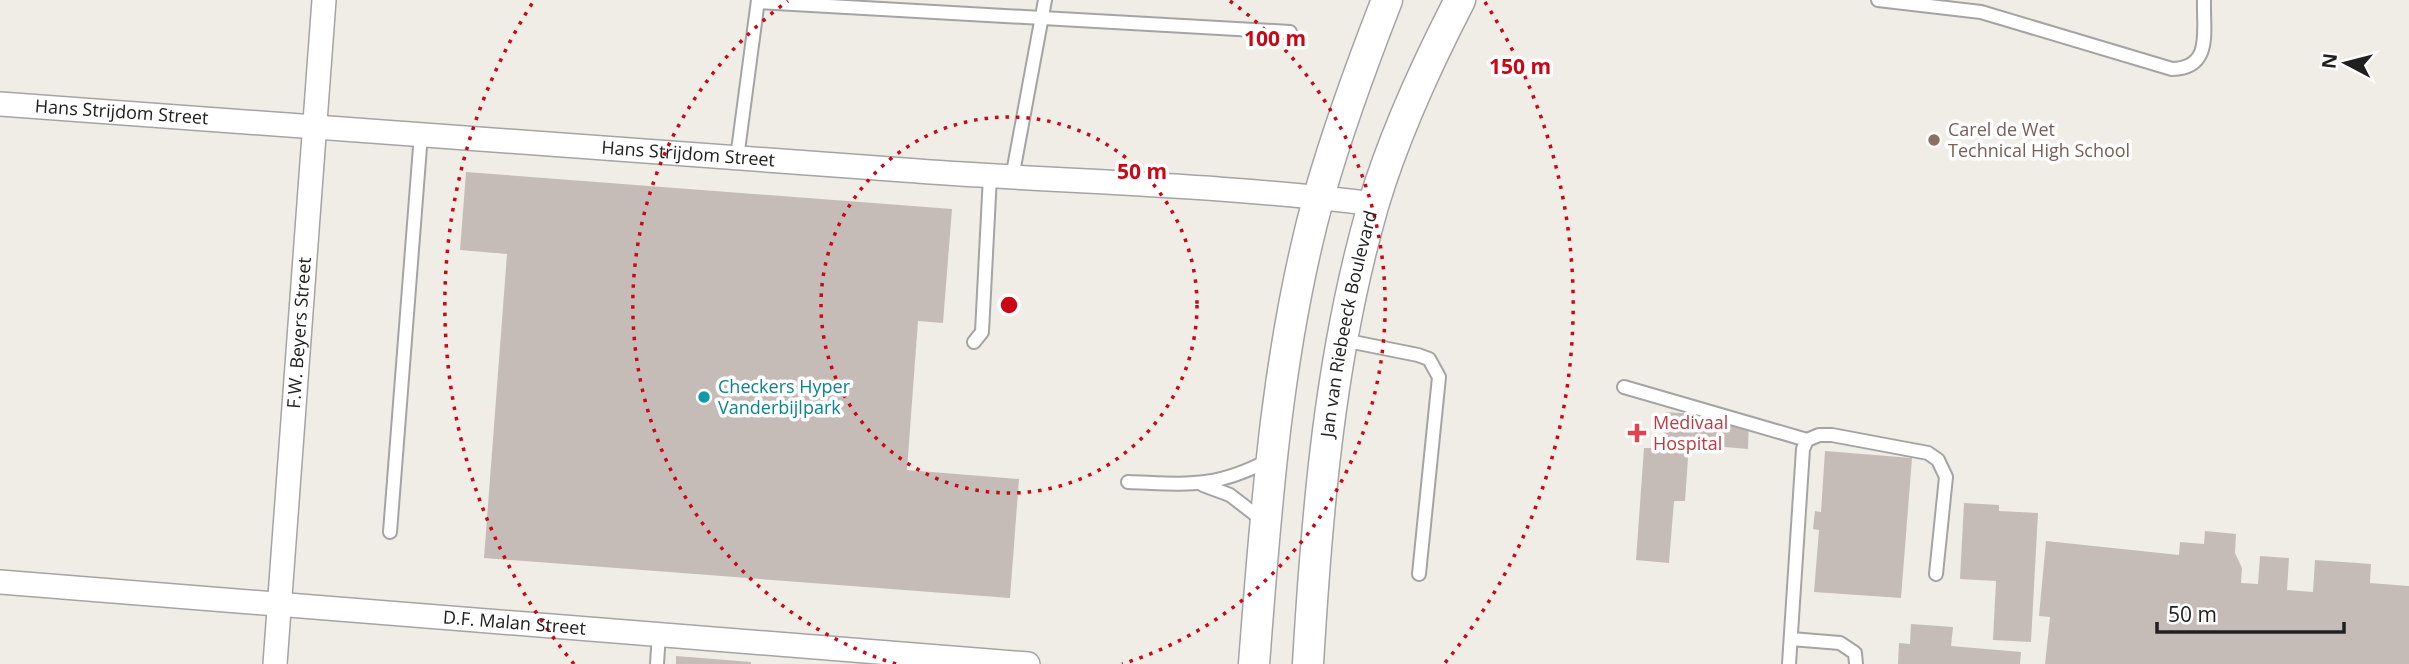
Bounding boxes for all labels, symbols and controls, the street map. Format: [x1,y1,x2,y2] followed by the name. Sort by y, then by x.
[1244,24,1306,52] text: 100 m
[2311,28,2381,98] north arrow
[1489,52,1551,80] text: 150 m
[2315,52,2343,70] text: N
[34,93,209,129] street label: Hans Strijdom Street
[1948,117,2130,162] place label: Carel de Wet Technical High School
[1926,132,1942,148] marker: Carel de Wet Technical High School
[601,134,776,171] street label: Hans Strijdom Street
[1117,157,1167,185] text: 50 m
[1314,208,1382,441] street label: Jan van Riebeeck Boulevard
[281,256,316,409] street label: F.W. Beyers Street
[997,293,1021,317] centre of rings
[718,374,851,419] place label: Checkers Hyper Vanderbijlpark
[696,389,712,405] marker: Checkers Hyper Vanderbijlpark
[1653,410,1728,455] place label: Medivaal Hospital
[1627,423,1647,443] marker: Medivaal Hospital
[2157,590,2344,634] scale bar
[2168,600,2217,628] text: 50 m
[442,604,587,640] street label: D.F. Malan Street

